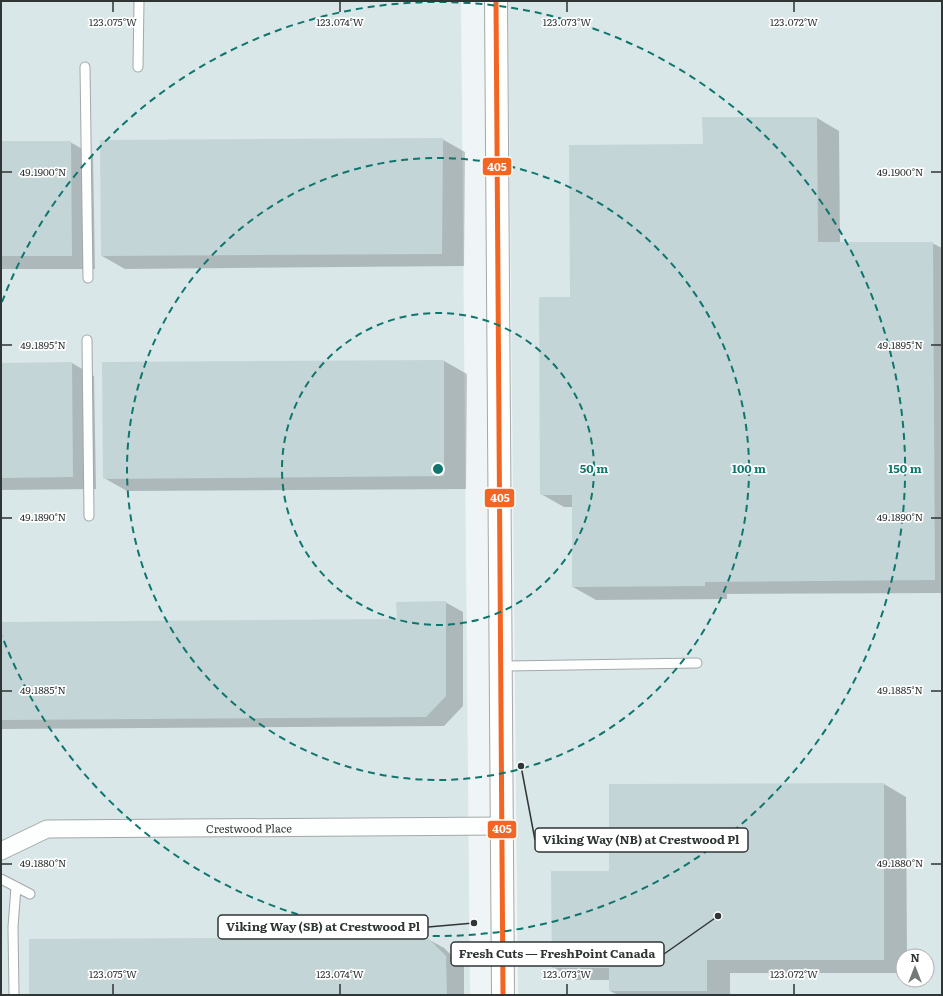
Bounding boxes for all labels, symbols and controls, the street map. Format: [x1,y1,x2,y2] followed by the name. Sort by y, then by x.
[89,14,137,29] text: 123.075°W
[316,14,364,29] text: 123.074°W
[543,14,591,29] text: 123.073°W
[770,14,818,29] text: 123.072°W
[482,157,512,176] line badge: 405
[487,158,507,174] text: 405
[20,164,66,179] text: 49.1900°N
[877,164,923,179] text: 49.1900°N
[20,337,66,352] text: 49.1895°N
[877,337,923,352] text: 49.1895°N
[580,459,608,477] text: 50 m
[732,459,766,477] text: 100 m
[888,459,922,477] text: 150 m
[431,462,445,476] centre of rings
[484,488,515,508] line badge: 405
[490,489,510,505] text: 405
[20,509,66,524] text: 49.1890°N
[877,509,923,524] text: 49.1890°N
[20,682,66,697] text: 49.1885°N
[877,682,923,697] text: 49.1885°N
[206,819,292,836] street label: Crestwood Place
[487,820,517,839] line badge: 405
[492,820,512,836] text: 405
[535,828,748,852] callout: Viking Way (NB) at Crestwood Pl
[543,830,740,848] text: Viking Way (NB) at Crestwood Pl
[20,855,66,870] text: 49.1880°N
[877,855,923,870] text: 49.1880°N
[218,915,428,939] callout: Viking Way (SB) at Crestwood Pl
[226,917,421,935] text: Viking Way (SB) at Crestwood Pl
[451,942,664,966] callout: Fresh Cuts — FreshPoint Canada
[459,944,655,962] text: Fresh Cuts — FreshPoint Canada
[895,948,935,988] north arrow
[910,949,920,965] text: N
[89,966,137,981] text: 123.075°W
[316,966,364,981] text: 123.074°W
[543,966,591,981] text: 123.073°W
[770,966,818,981] text: 123.072°W

